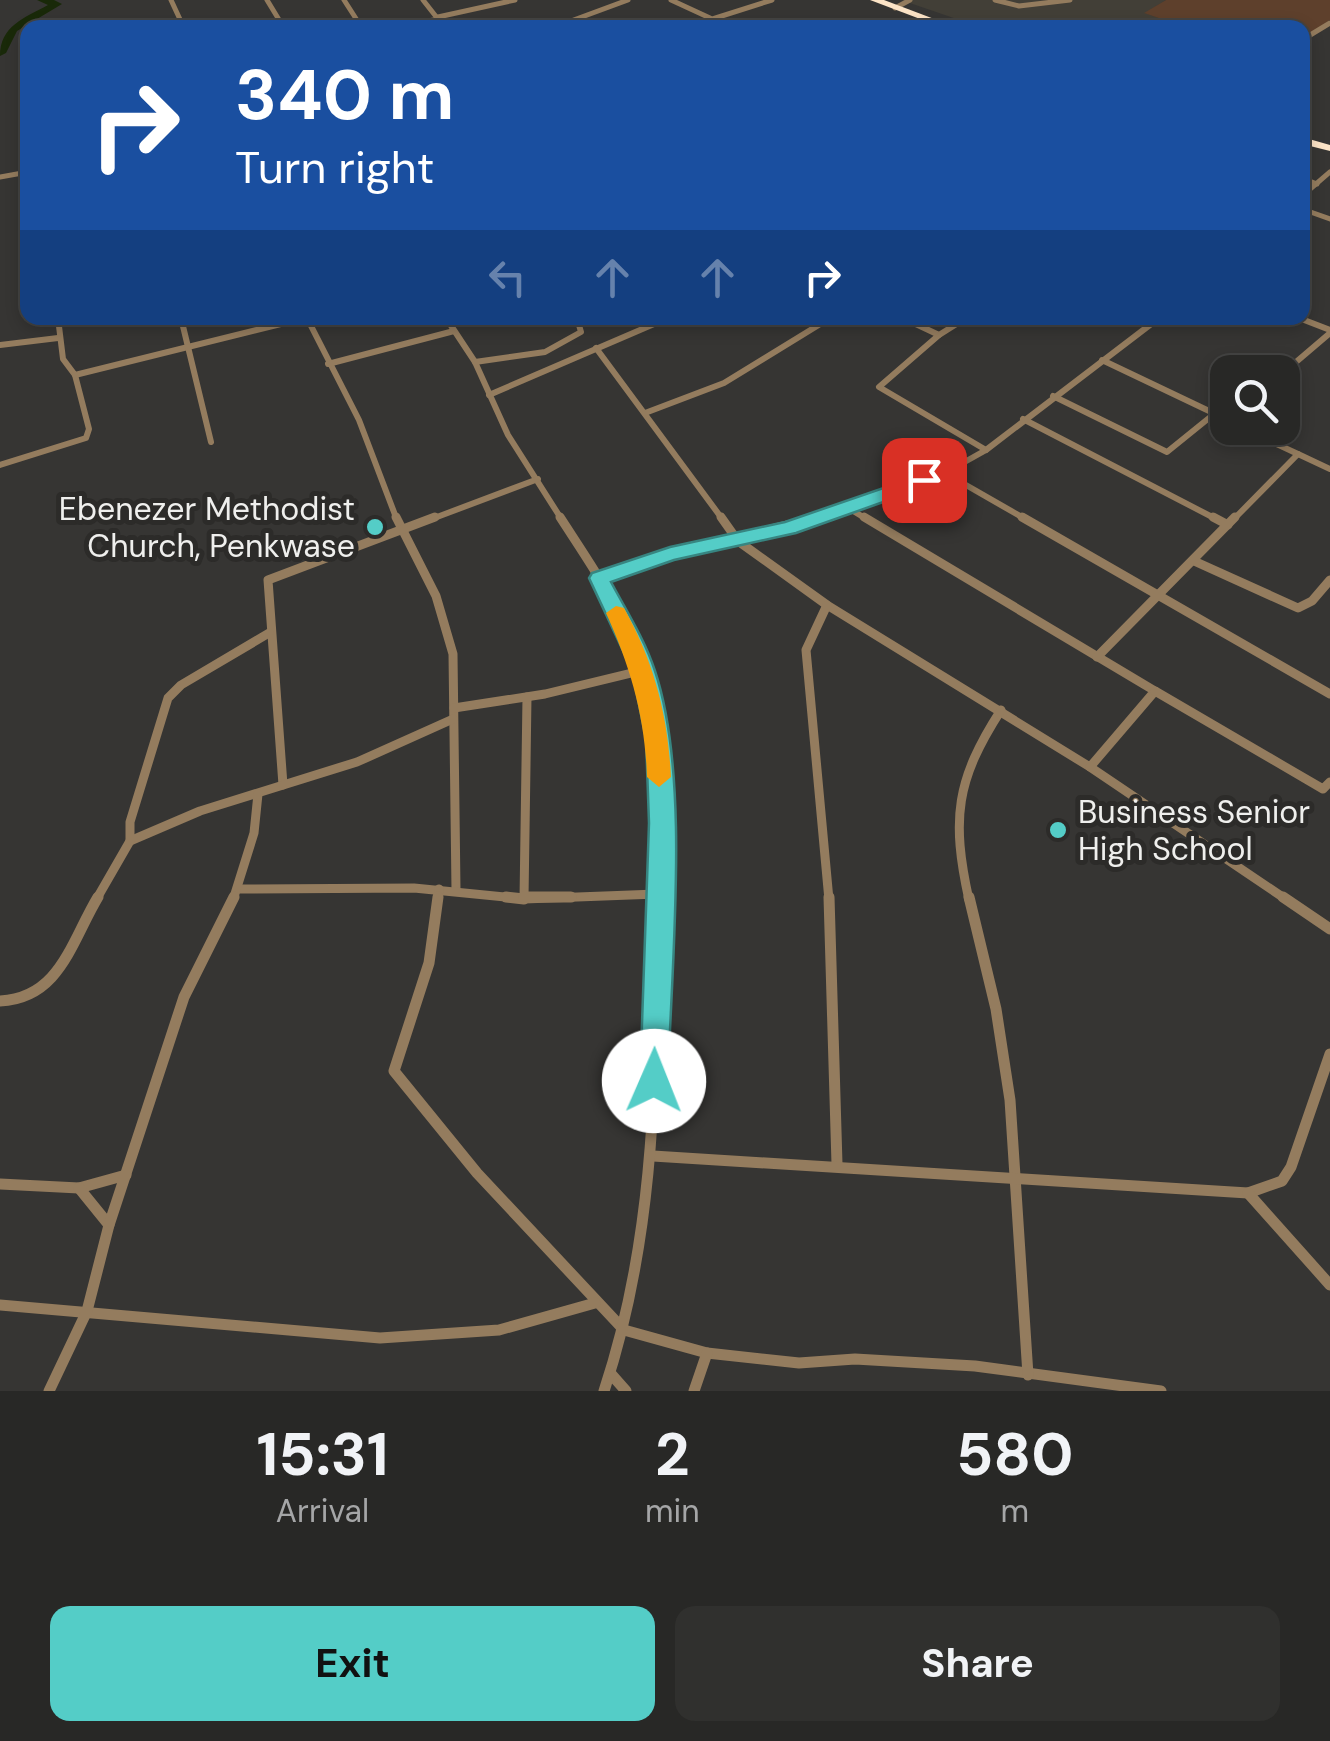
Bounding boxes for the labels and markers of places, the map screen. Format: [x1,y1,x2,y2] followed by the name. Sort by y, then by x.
[882,438,967,523] pin
[59,488,355,567] place label: Ebenezer Methodist Church, Penkwase
[364,516,386,538] marker: Ebenezer Methodist Church, Penkwase
[1078,791,1310,870] place label: Business Senior High School
[1047,819,1069,841] marker: Business Senior High School

